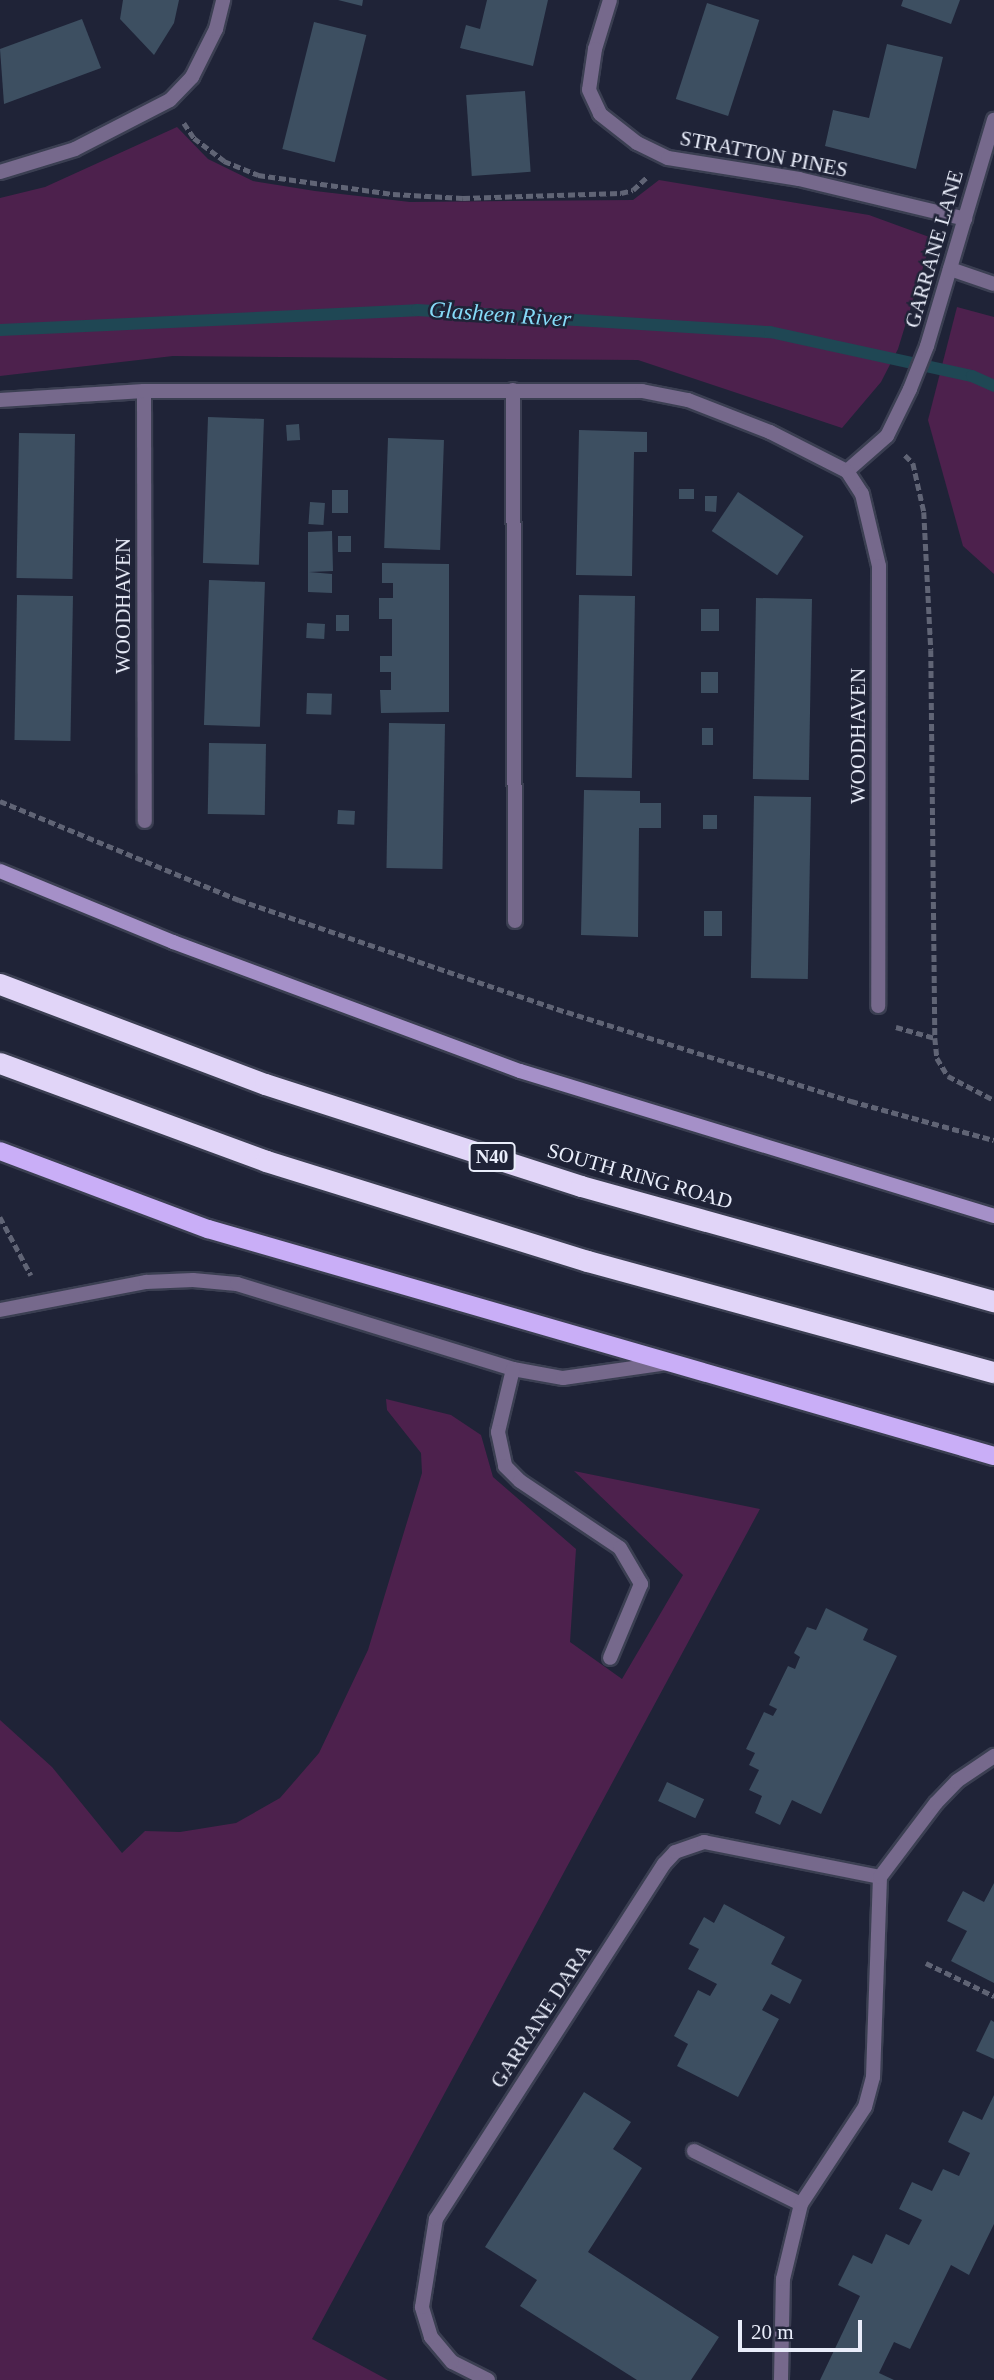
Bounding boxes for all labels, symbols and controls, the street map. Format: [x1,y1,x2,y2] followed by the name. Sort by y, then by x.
[678,125,850,183] street label: STRATTON PINES
[899,167,969,331] street label: GARRANE LANE
[428,296,572,334] water label: Glasheen River
[110,538,136,674] street label: WOODHAVEN
[845,668,871,804] street label: WOODHAVEN
[545,1138,735,1214] street label: SOUTH RING ROAD
[468,1142,516,1172] road number: N40
[485,1939,597,2093] street label: GARRANE DARA
[742,2306,866,2350] scale bar
[751,2320,794,2344] text: 20 m

